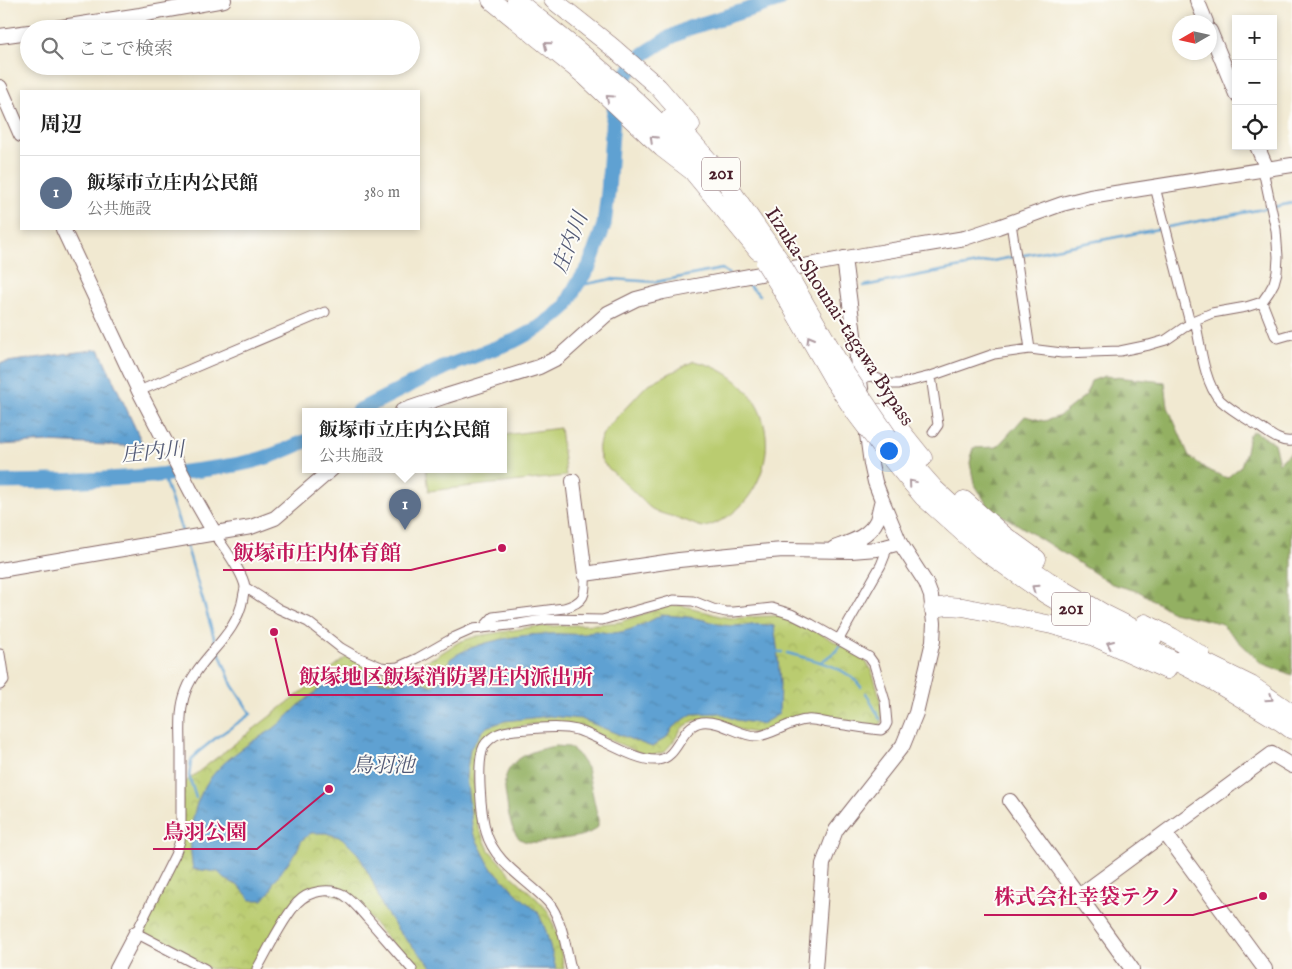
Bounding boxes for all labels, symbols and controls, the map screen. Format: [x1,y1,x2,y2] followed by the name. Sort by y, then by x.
[1172,15,1217,60] north arrow
[1232,15,1277,150] map controls
[1232,15,1277,60] button: +
[20,20,420,75] search box
[38,34,66,62] icon: search
[78,38,173,62] text: ここで検索
[544,43,553,51] one-way arrow
[1232,60,1277,105] button: −
[606,95,615,104] one-way arrow
[1232,105,1277,150] button: locate
[40,112,82,139] text: 周辺
[650,136,659,145] one-way arrow
[702,157,740,190] road number: 201
[87,172,258,196] text: 飯塚市立庄内公民館
[53,183,59,203] text: 1
[364,183,400,203] text: 380 m
[87,200,151,220] text: 公共施設
[759,203,919,431] street label: Iizuka-Shounai-tagawa Bypass
[547,207,596,277] water label: 庄内川
[806,335,816,344] one-way arrow
[302,408,507,473] popup
[319,419,490,443] text: 飯塚市立庄内公民館
[120,437,188,469] water label: 庄内川
[876,438,902,464] your location
[319,447,383,467] text: 公共施設
[908,480,917,489] one-way arrow
[389,489,421,530] pin: 1
[223,534,411,570] callout: 飯塚市庄内体育館
[233,541,401,568] text: 飯塚市庄内体育館
[1032,585,1041,594] one-way arrow
[1052,592,1090,626] road number: 201
[1106,640,1115,650] one-way arrow
[289,659,603,695] callout: 飯塚地区飯塚消防署庄内派出所
[299,665,593,692] text: 飯塚地区飯塚消防署庄内派出所
[1264,692,1274,701] one-way arrow
[352,753,416,780] water label: 鳥羽池
[153,813,257,849] callout: 鳥羽公園
[163,820,247,847] text: 鳥羽公園
[984,879,1193,915] callout: 株式会社幸袋テクノ
[994,885,1182,912] text: 株式会社幸袋テクノ

